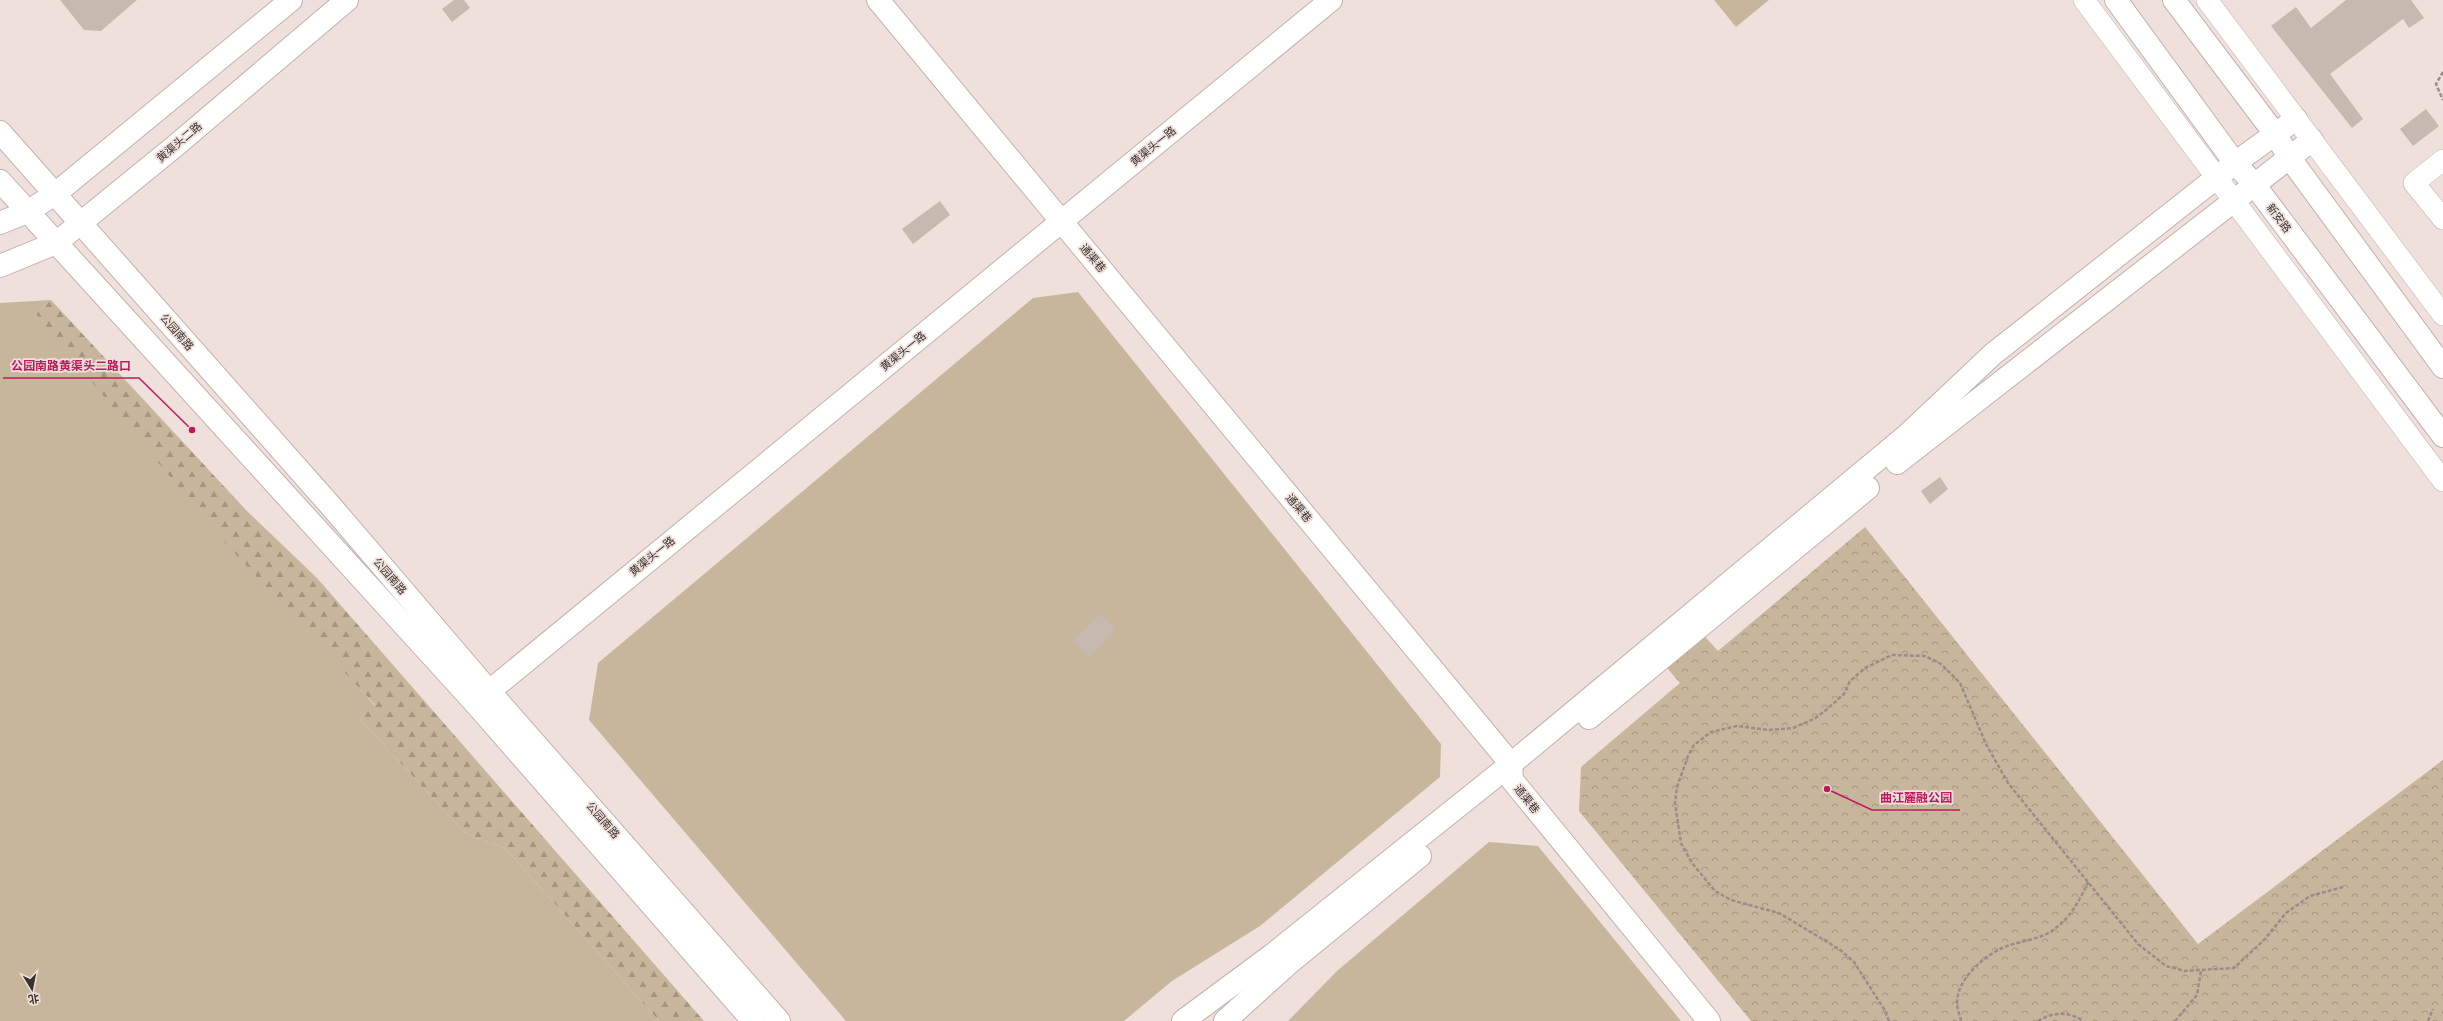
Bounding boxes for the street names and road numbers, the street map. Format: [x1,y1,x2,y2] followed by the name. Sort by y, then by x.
[154,120,205,165] street label: 黄渠头二路
[1128,124,1179,169] street label: 黄渠头一路
[2263,201,2294,235] street label: 新安路
[1077,242,1108,275] street label: 通渠巷
[157,311,196,353] street label: 公园南路
[878,329,929,374] street label: 黄渠头一路
[1283,492,1314,525] street label: 通渠巷
[627,534,678,579] street label: 黄渠头一路
[370,555,409,597] street label: 公园南路
[1511,782,1542,816] street label: 通渠巷
[583,799,622,841] street label: 公园南路

